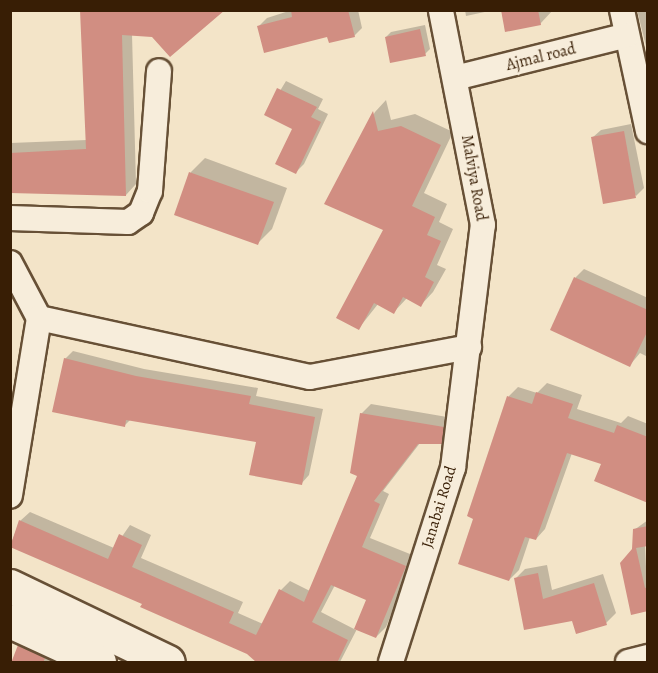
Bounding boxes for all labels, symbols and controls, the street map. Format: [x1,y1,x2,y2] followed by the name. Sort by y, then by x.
[504,39,578,75] street label: Ajmal road
[457,133,491,223] street label: Malviya Road
[417,464,461,550] street label: Janabai Road

